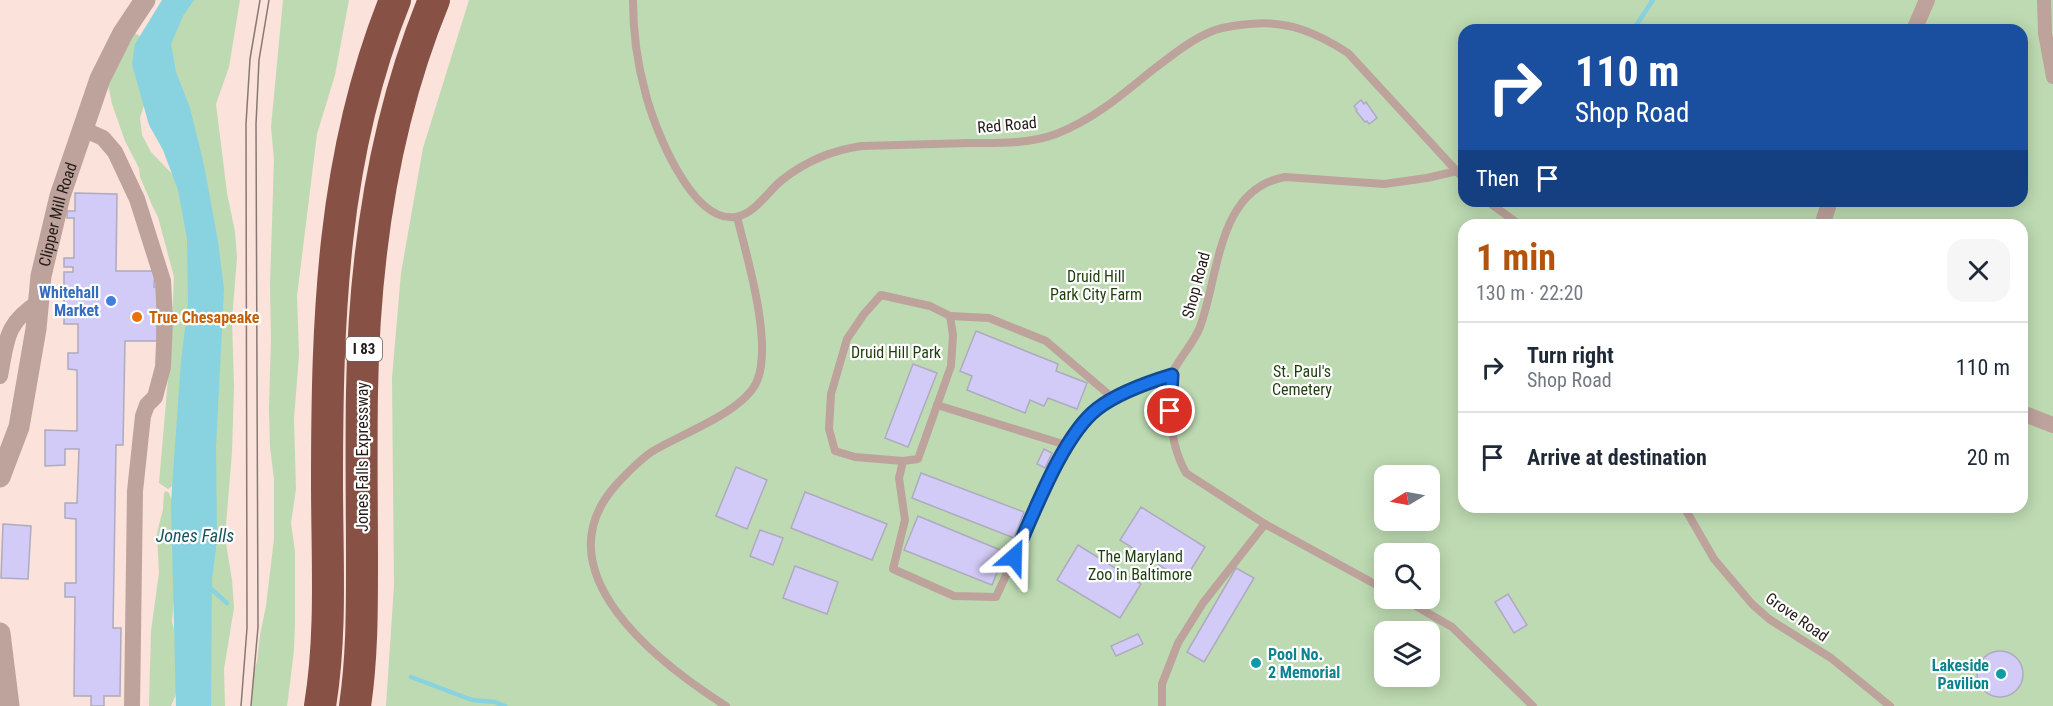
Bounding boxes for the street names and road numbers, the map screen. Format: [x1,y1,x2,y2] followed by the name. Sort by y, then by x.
[976,113,1038,137] street label: Red Road
[34,160,80,268] street label: Clipper Mill Road
[1178,250,1214,320] street label: Shop Road
[346,337,382,361] road number: I 83
[353,382,372,532] street label: Jones Falls Expressway
[1762,589,1832,645] street label: Grove Road

